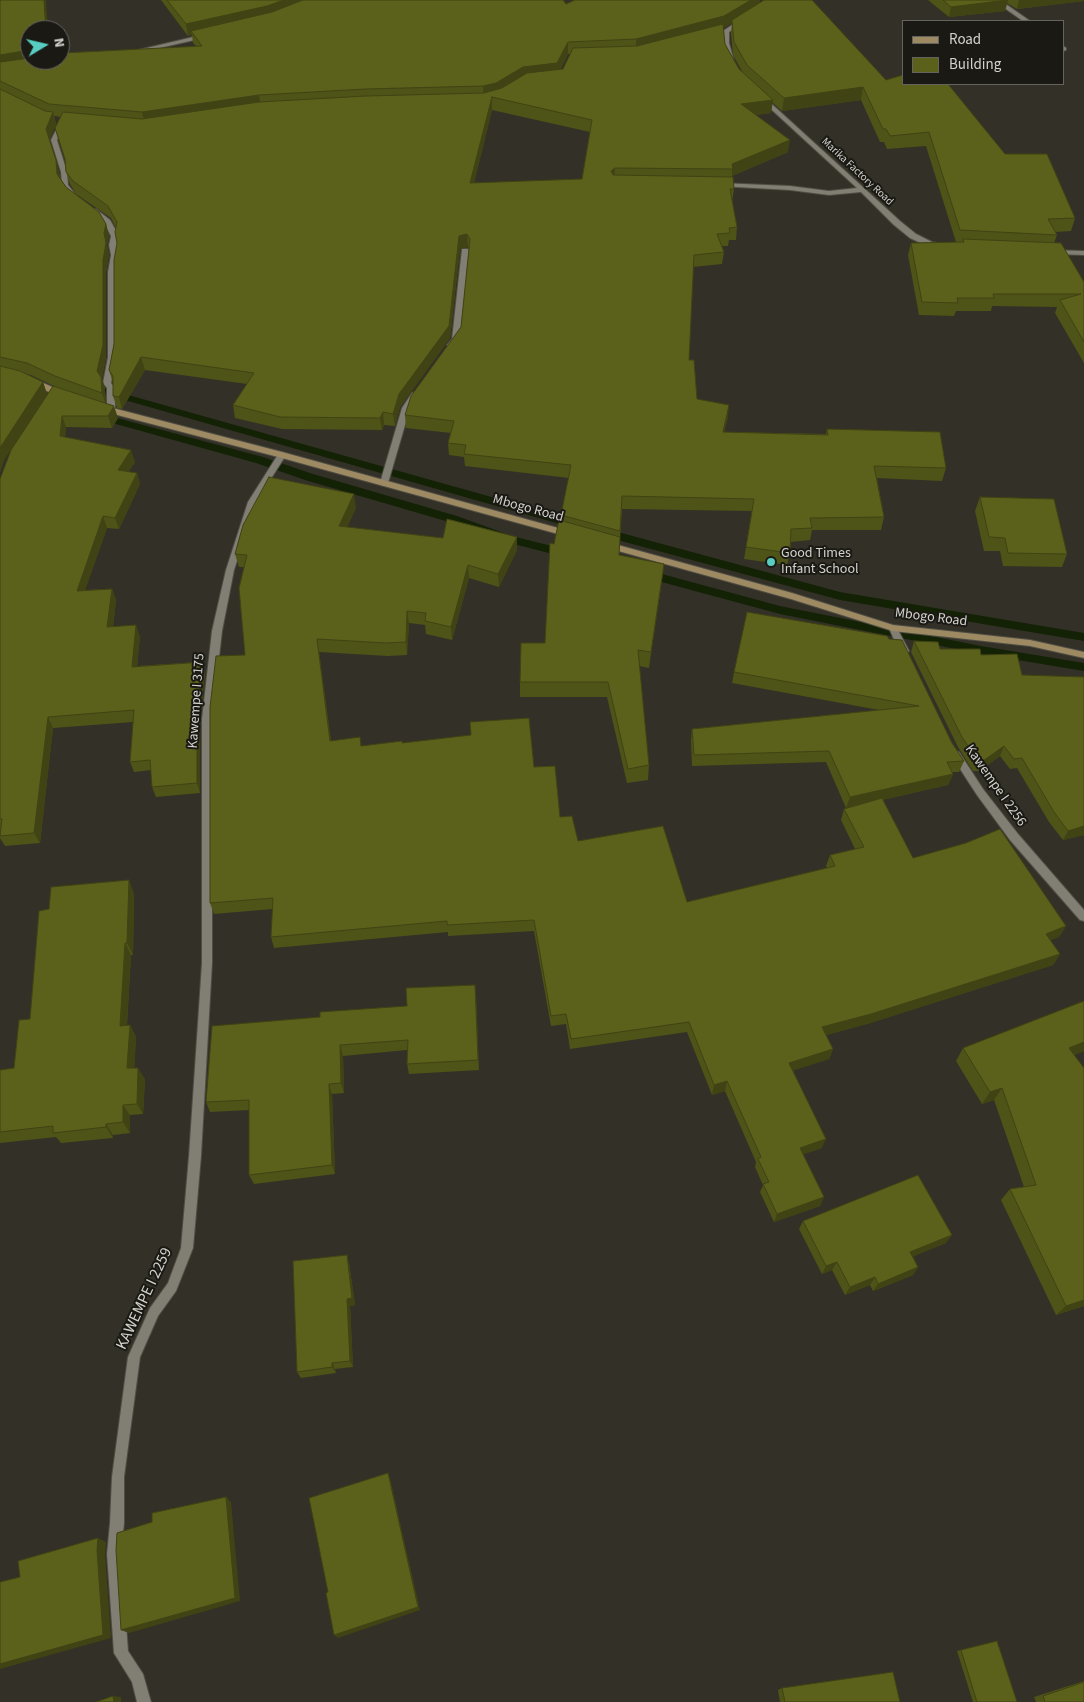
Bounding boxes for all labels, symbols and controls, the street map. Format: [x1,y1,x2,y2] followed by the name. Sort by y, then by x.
[20,20,70,70] north arrow
[902,20,1064,85] legend
[949,29,981,50] text: Road
[48,37,69,49] text: N
[949,54,1001,75] text: Building
[818,135,896,209] street label: Marika Factory Road
[491,491,565,527] street label: Mbogo Road
[781,546,859,578] place label: Good Times Infant School
[765,556,777,568] marker: Good Times Infant School
[894,605,968,631] street label: Mbogo Road
[185,653,209,749] street label: Kawempe I 3175
[961,742,1029,830] street label: Kawempe I 2256
[113,1245,177,1353] street label: KAWEMPE I 2259

